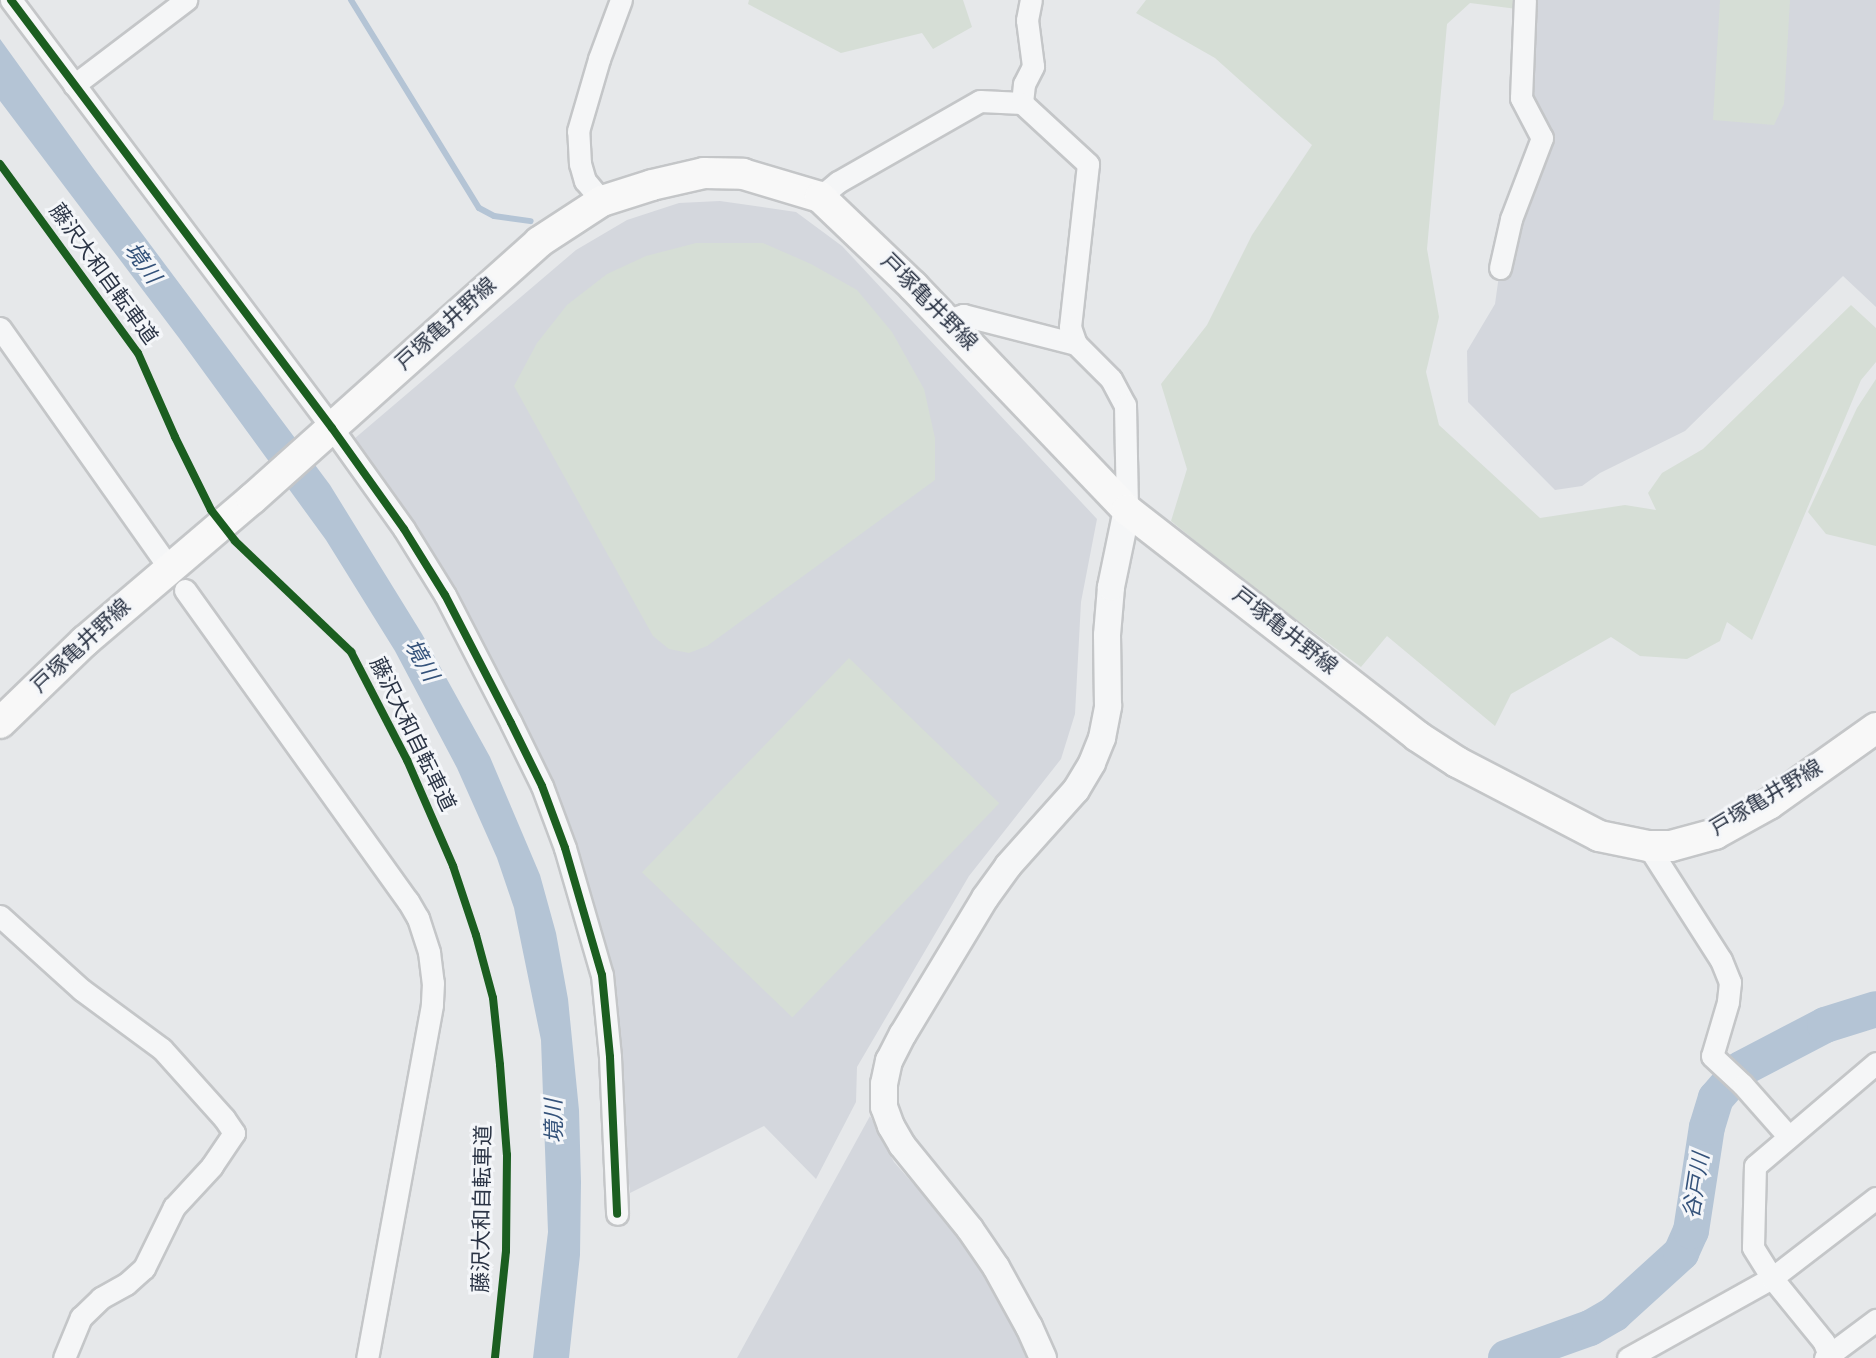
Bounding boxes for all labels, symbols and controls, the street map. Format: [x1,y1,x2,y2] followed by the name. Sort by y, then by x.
[42,200,162,350] street label: 藤沢大和自転車道
[117,238,165,290] water label: 境川
[875,250,981,356] street label: 戸塚亀井野線
[392,273,502,377] street label: 戸塚亀井野線
[1227,583,1341,681] street label: 戸塚亀井野線
[27,595,137,699] street label: 戸塚亀井野線
[398,635,442,687] water label: 境川
[363,654,459,816] street label: 藤沢大和自転車道
[1707,756,1827,842] street label: 戸塚亀井野線
[542,1099,570,1143] water label: 境川
[470,1125,498,1293] street label: 藤沢大和自転車道
[1680,1151,1716,1221] water label: 谷戸川

